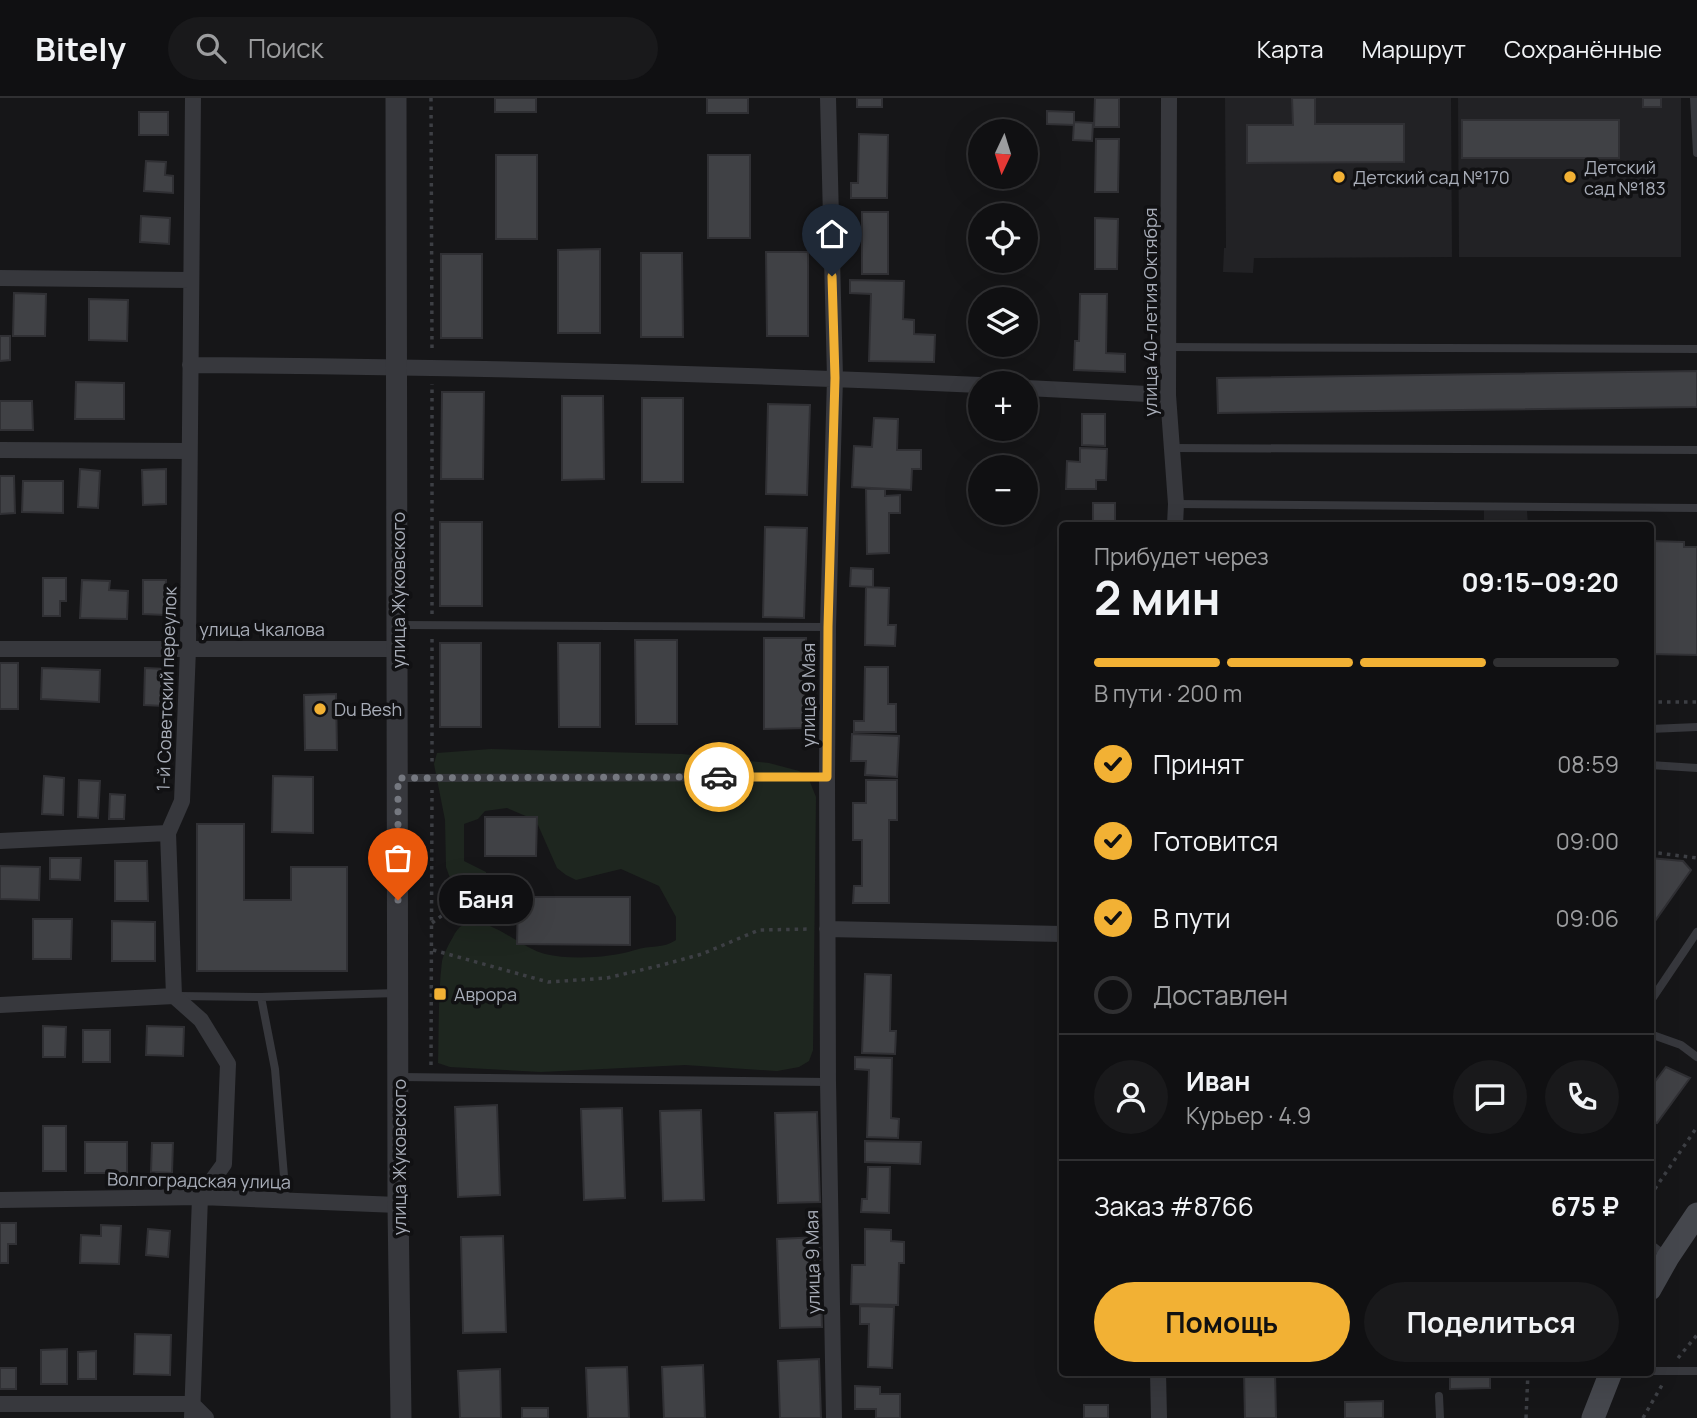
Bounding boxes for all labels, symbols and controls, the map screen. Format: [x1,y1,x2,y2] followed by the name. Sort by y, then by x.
[168,17,658,80] search box
[35,26,126,71] text: Bitely
[192,29,230,67] icon: search
[248,30,324,66] text: Поиск
[1257,32,1324,65] text: Карта
[1362,32,1466,65] text: Маршрут
[1504,32,1662,65] text: Сохранённые
[968,119,1038,189] north arrow
[968,119,1038,525] map controls
[1584,155,1666,200] place label: Детский сад №183
[1353,165,1510,189] place label: Детский сад №170
[1331,169,1347,185] marker: Детский сад №170
[1562,169,1578,185] marker: Детский сад №183
[968,203,1038,273] button: locate
[802,204,862,276] pin
[1138,207,1162,417] street label: улица 40-летия Октября
[813,215,851,253] icon: home
[968,287,1038,357] button: layers
[968,371,1038,441] button: +
[968,455,1038,525] button: −
[386,512,410,668] street label: улица Жуковского
[1094,540,1269,572] text: Прибудет через
[1461,564,1619,600] text: 09:15–09:20
[1094,566,1221,629] text: 2 мин
[150,585,182,792] street label: 1-й Советский переулок
[199,617,325,641] street label: улица Чкалова
[796,643,820,747] street label: улица 9 Мая
[1094,677,1242,709] text: В пути · 200 m
[334,697,402,721] place label: Du Besh
[312,701,328,717] marker: Du Besh
[684,742,754,812] courier
[1094,745,1132,783] icon: check
[1153,746,1244,782] text: Принят
[1557,748,1619,780] text: 08:59
[700,758,738,796] icon: car
[1094,822,1132,860] icon: check
[1153,823,1278,859] text: Готовится
[1556,825,1619,857] text: 09:00
[368,828,428,900] pin
[379,839,417,877] icon: bag
[440,876,534,924] callout: Баня
[458,883,514,915] text: Баня
[1094,899,1132,937] icon: check
[1153,900,1231,936] text: В пути
[1556,902,1619,934] text: 09:06
[1153,977,1288,1013] text: Доставлен
[454,982,517,1006] place label: Аврора
[432,986,448,1002] marker: Аврора
[1094,1060,1168,1134] button: person
[1453,1060,1527,1134] button: chat
[1545,1060,1619,1134] button: phone
[1186,1063,1250,1099] text: Иван
[387,1079,411,1235] street label: улица Жуковского
[1186,1099,1311,1131] text: Курьер · 4.9
[107,1166,291,1194] street label: Волгоградская улица
[1094,1188,1254,1224] text: Заказ #8766
[1551,1188,1619,1224] text: 675 ₽
[799,1210,825,1314] street label: улица 9 Мая
[1094,1282,1350,1362] button: Помощь
[1364,1282,1619,1362] button: Поделиться

